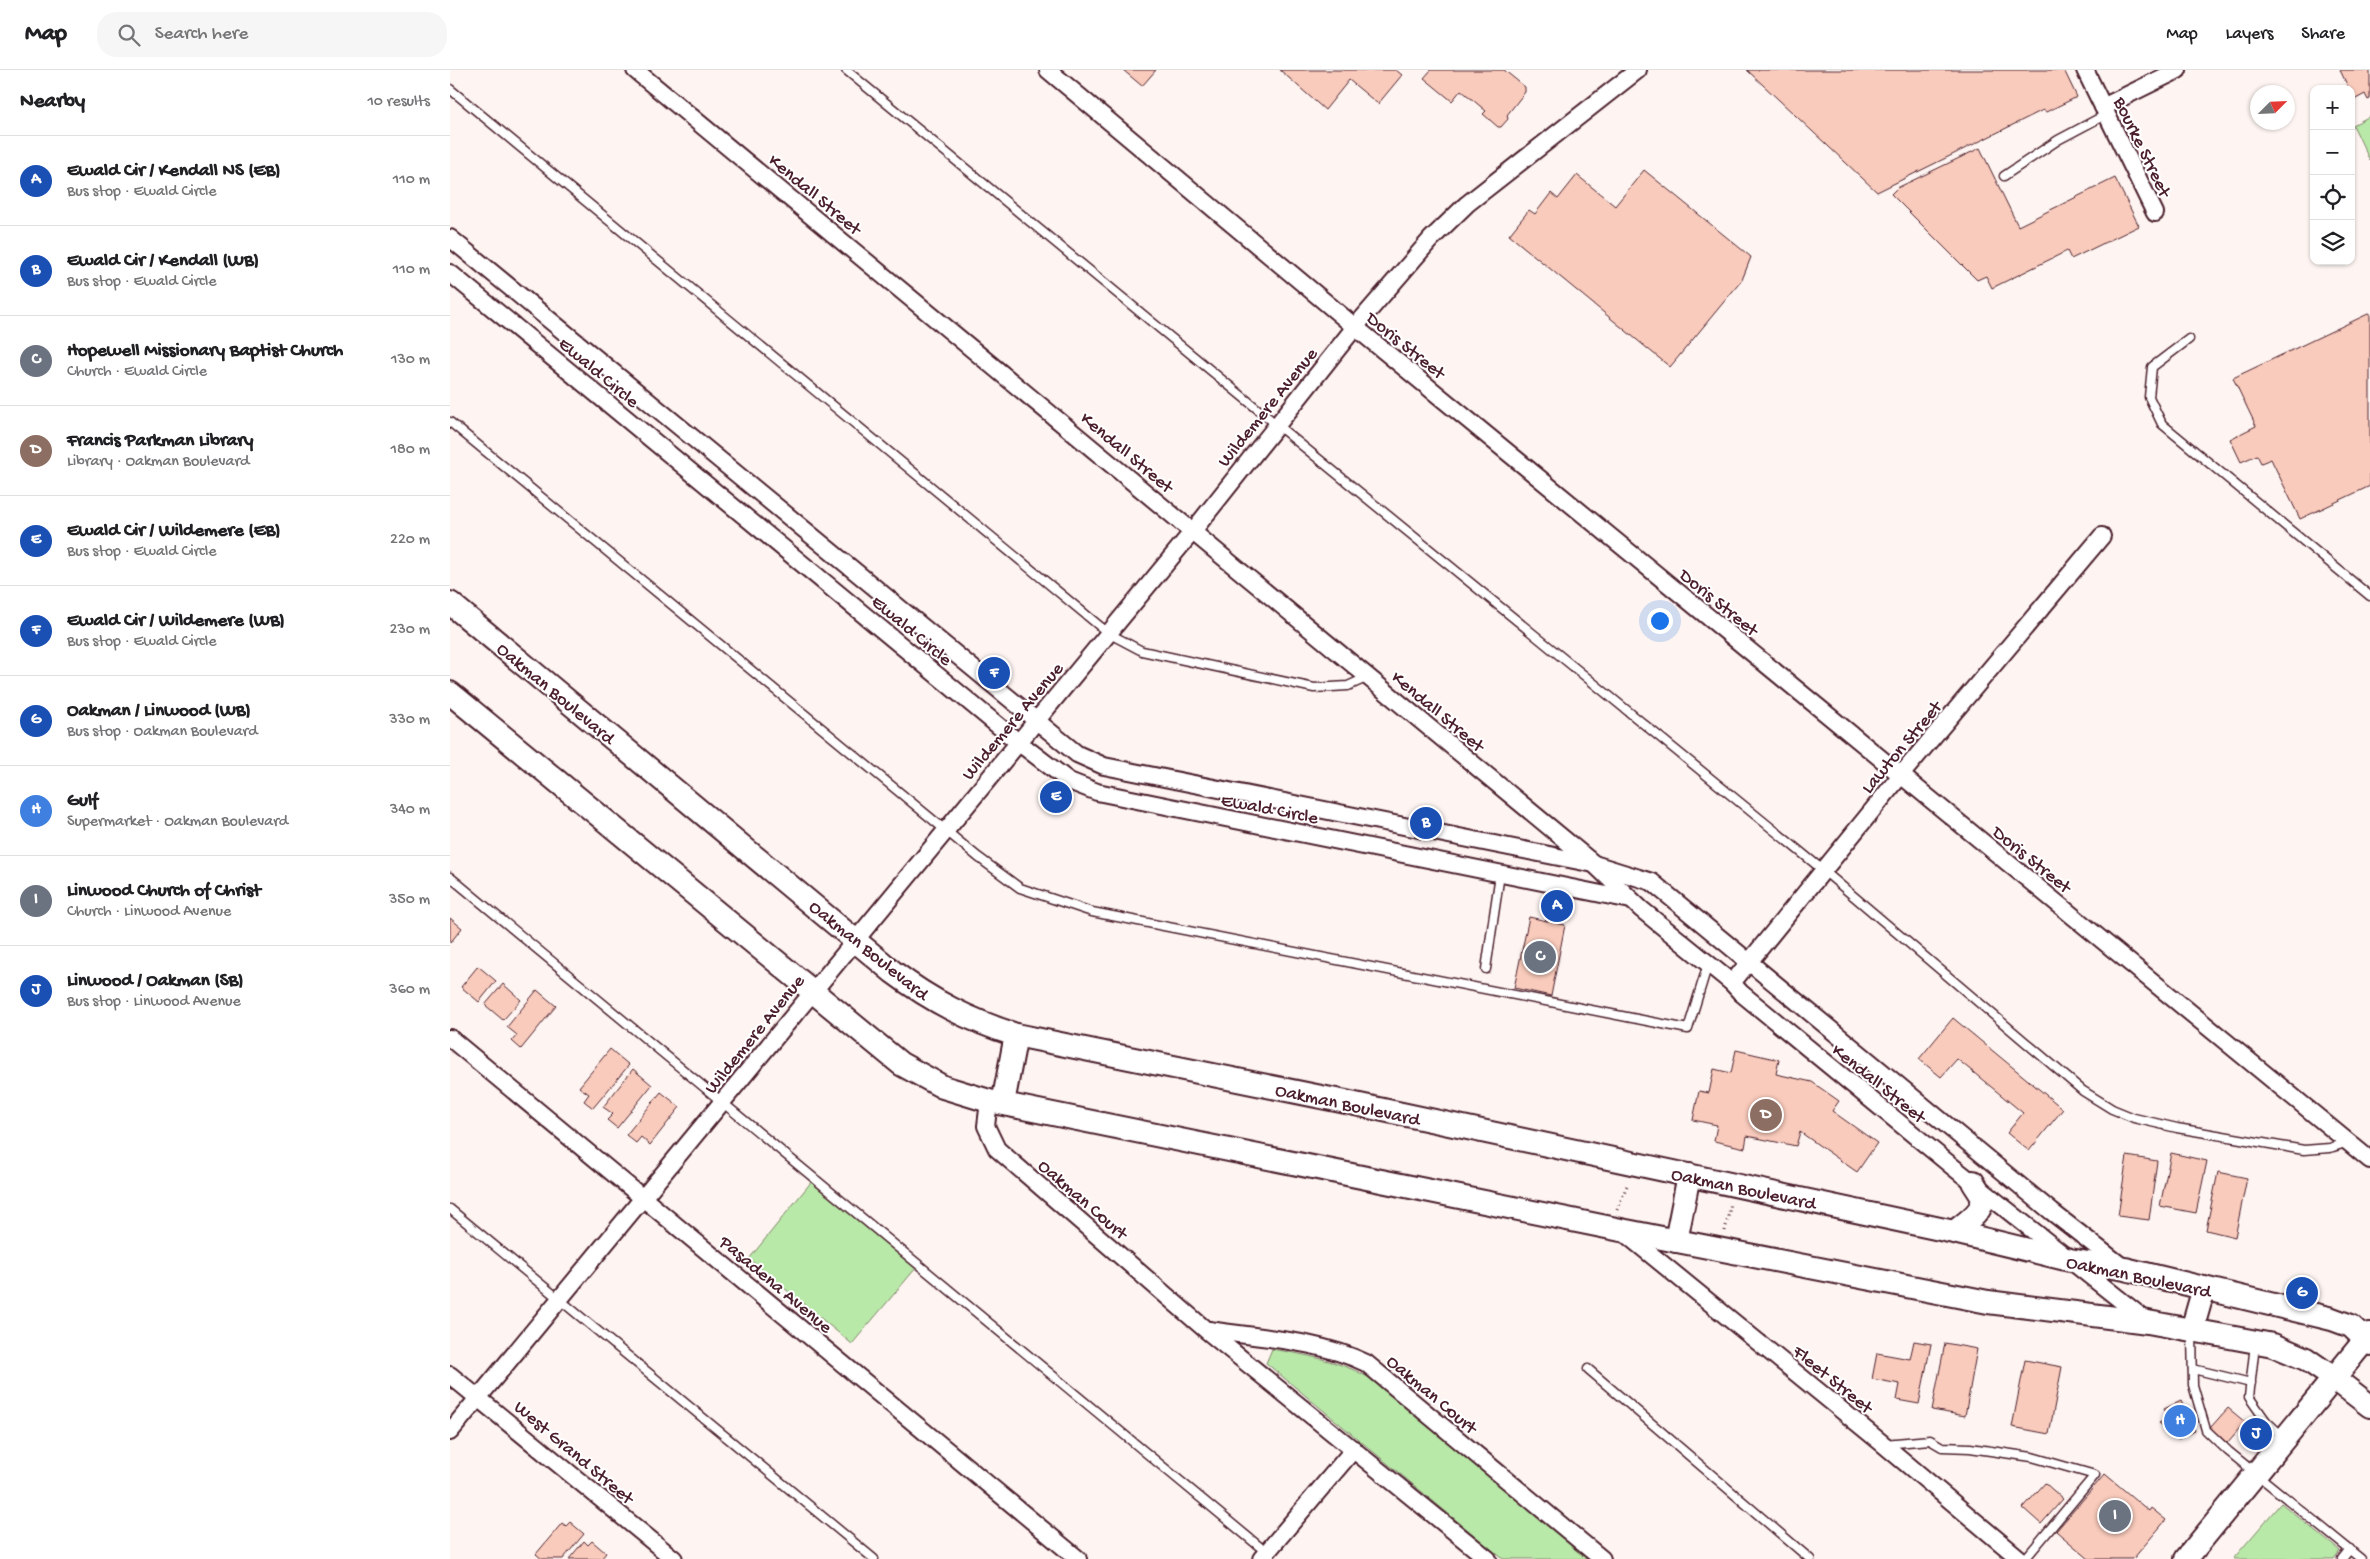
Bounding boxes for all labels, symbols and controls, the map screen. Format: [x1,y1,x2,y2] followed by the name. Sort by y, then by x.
[97,12,447,57] search box
[25,20,67,49] text: Map
[115,21,143,49] icon: search
[155,23,248,46] text: Search here
[2166,24,2198,45] text: Map
[2226,24,2273,45] text: Layers
[2301,24,2345,45] text: Share
[2250,85,2295,130] north arrow
[2310,85,2355,265] map controls
[2310,85,2355,130] button: +
[20,90,85,115] text: Nearby
[367,93,430,112] text: 10 results
[2106,93,2176,203] street label: Bourke Street
[2310,130,2355,175] button: −
[762,150,867,243] street label: Kendall Street
[67,160,281,183] text: Ewald Cir / Kendall NS (EB)
[31,171,41,190] text: A
[393,171,430,190] text: 110 m
[2310,175,2355,220] button: locate
[67,183,217,202] text: Bus stop · Ewald Circle
[2310,220,2355,265] button: layers
[67,250,259,273] text: Ewald Cir / Kendall (WB)
[32,261,40,280] text: B
[393,261,430,280] text: 110 m
[67,273,217,292] text: Bus stop · Ewald Circle
[1359,307,1451,387] street label: Doris Street
[553,333,643,414] street label: Ewald Circle
[67,340,343,363] text: Hopewell Missionary Baptist Church
[1214,344,1324,473] street label: Wildemere Avenue
[32,351,40,370] text: C
[391,351,430,370] text: 130 m
[67,363,207,382] text: Church · Ewald Circle
[1074,408,1179,501] street label: Kendall Street
[67,430,253,453] text: Francis Parkman Library
[31,441,41,460] text: D
[391,441,430,460] text: 180 m
[67,453,250,472] text: Library · Oakman Boulevard
[67,520,281,543] text: Ewald Cir / Wildemere (EB)
[31,531,41,550] text: E
[390,531,430,550] text: 220 m
[67,543,217,562] text: Bus stop · Ewald Circle
[1672,564,1764,644] street label: Doris Street
[866,591,956,672] street label: Ewald Circle
[1647,608,1673,634] your location
[67,610,285,633] text: Ewald Cir / Wildemere (WB)
[32,621,40,640] text: F
[390,621,430,640] text: 230 m
[67,633,217,652] text: Bus stop · Ewald Circle
[491,639,620,752] street label: Oakman Boulevard
[978,654,1010,692] pin: F
[958,658,1070,786] street label: Wildemere Avenue
[1385,667,1490,760] street label: Kendall Street
[1857,695,1950,799] street label: Lawton Street
[67,700,251,723] text: Oakman / Linwood (WB)
[31,711,41,730] text: G
[389,711,430,730] text: 330 m
[67,723,258,742] text: Bus stop · Oakman Boulevard
[1040,778,1072,816] pin: E
[67,790,98,813] text: Gulf
[1219,790,1320,831] street label: Ewald Circle
[31,801,41,820] text: H
[390,801,430,820] text: 340 m
[1410,804,1442,842] pin: B
[67,813,288,832] text: Supermarket · Oakman Boulevard
[1985,821,2077,901] street label: Doris Street
[67,880,261,903] text: Linwood Church of Christ
[1541,887,1573,925] pin: A
[34,891,38,910] text: I
[389,891,430,910] text: 350 m
[803,896,934,1008] street label: Oakman Boulevard
[67,903,231,922] text: Church · Linwood Avenue
[1524,938,1556,976] pin: C
[67,970,244,993] text: Linwood / Oakman (SB)
[701,971,811,1100] street label: Wildemere Avenue
[32,981,40,1000] text: J
[389,981,430,1000] text: 360 m
[67,993,241,1012] text: Bus stop · Linwood Avenue
[1826,1040,1931,1131] street label: Kendall Street
[1273,1080,1424,1133] street label: Oakman Boulevard
[1750,1096,1782,1134] pin: D
[1032,1155,1133,1247] street label: Oakman Court
[1669,1164,1820,1217] street label: Oakman Boulevard
[713,1231,836,1340] street label: Pasadena Avenue
[2064,1252,2215,1305] street label: Oakman Boulevard
[2286,1274,2318,1312] pin: G
[1786,1341,1878,1421] street label: Fleet Street
[1381,1351,1483,1442] street label: Oakman Court
[508,1397,639,1512] street label: West Grand Street
[2164,1402,2196,1440] pin: H
[2240,1415,2272,1453] pin: J
[2099,1497,2131,1535] pin: I

